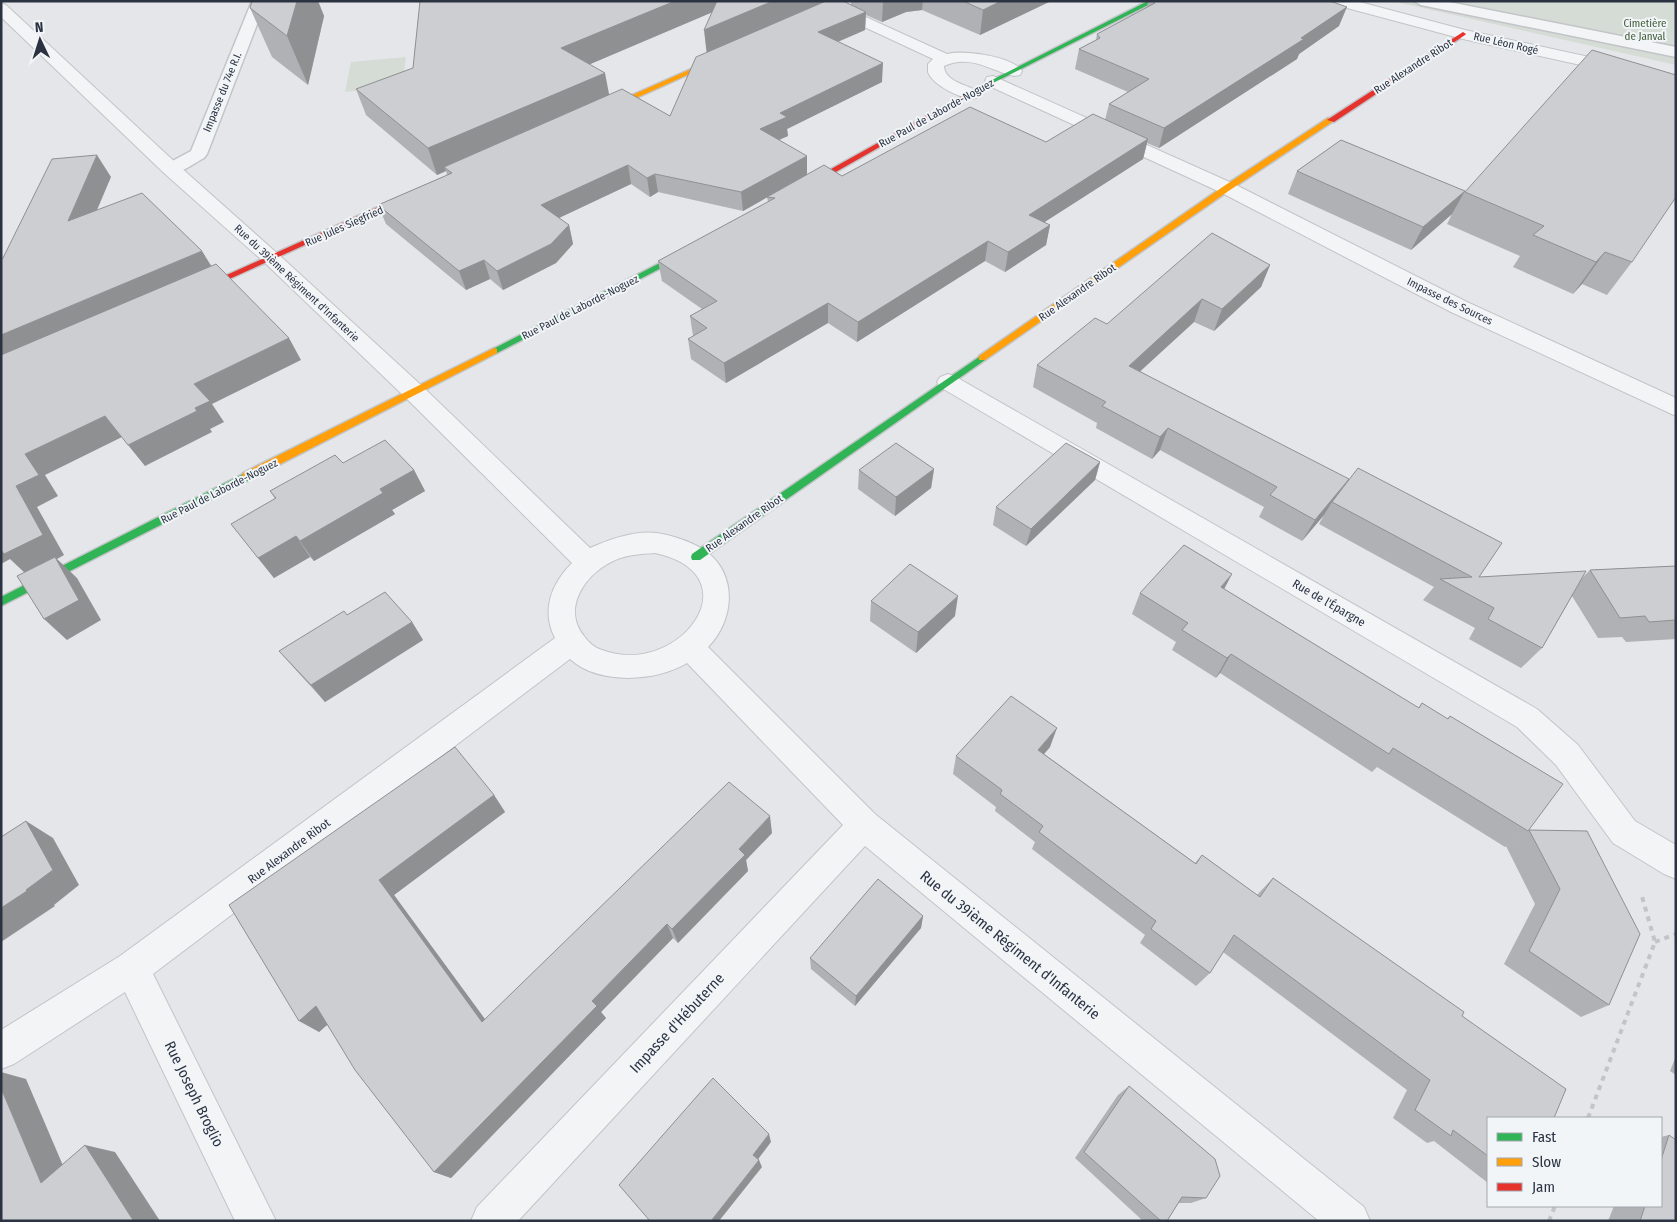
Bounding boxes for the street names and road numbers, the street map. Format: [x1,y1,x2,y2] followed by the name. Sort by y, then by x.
[1472,30,1540,57] street label: Rue Léon Rogé
[1372,36,1455,97] street label: Rue Alexandre Ribot
[201,50,244,134] street label: Impasse du 74e R.I.
[877,76,996,150] street label: Rue Paul de Laborde-Noguez
[303,203,385,250] street label: Rue Jules Siegfried
[232,222,362,345] street label: Rue du 39ième Régiment d'Infanterie
[1036,261,1119,324] street label: Rue Alexandre Ribot
[520,272,641,343] street label: Rue Paul de Laborde-Noguez
[1405,275,1495,328] street label: Impasse des Sources
[159,456,280,527] street label: Rue Paul de Laborde-Noguez
[703,492,786,555] street label: Rue Alexandre Ribot
[1290,576,1368,630] street label: Rue de l'Épargne
[245,815,333,886] street label: Rue Alexandre Ribot
[916,867,1104,1023] street label: Rue du 39ième Régiment d'Infanterie
[626,969,728,1077] street label: Impasse d'Hébuterne
[161,1038,228,1150] street label: Rue Joseph Broglio

